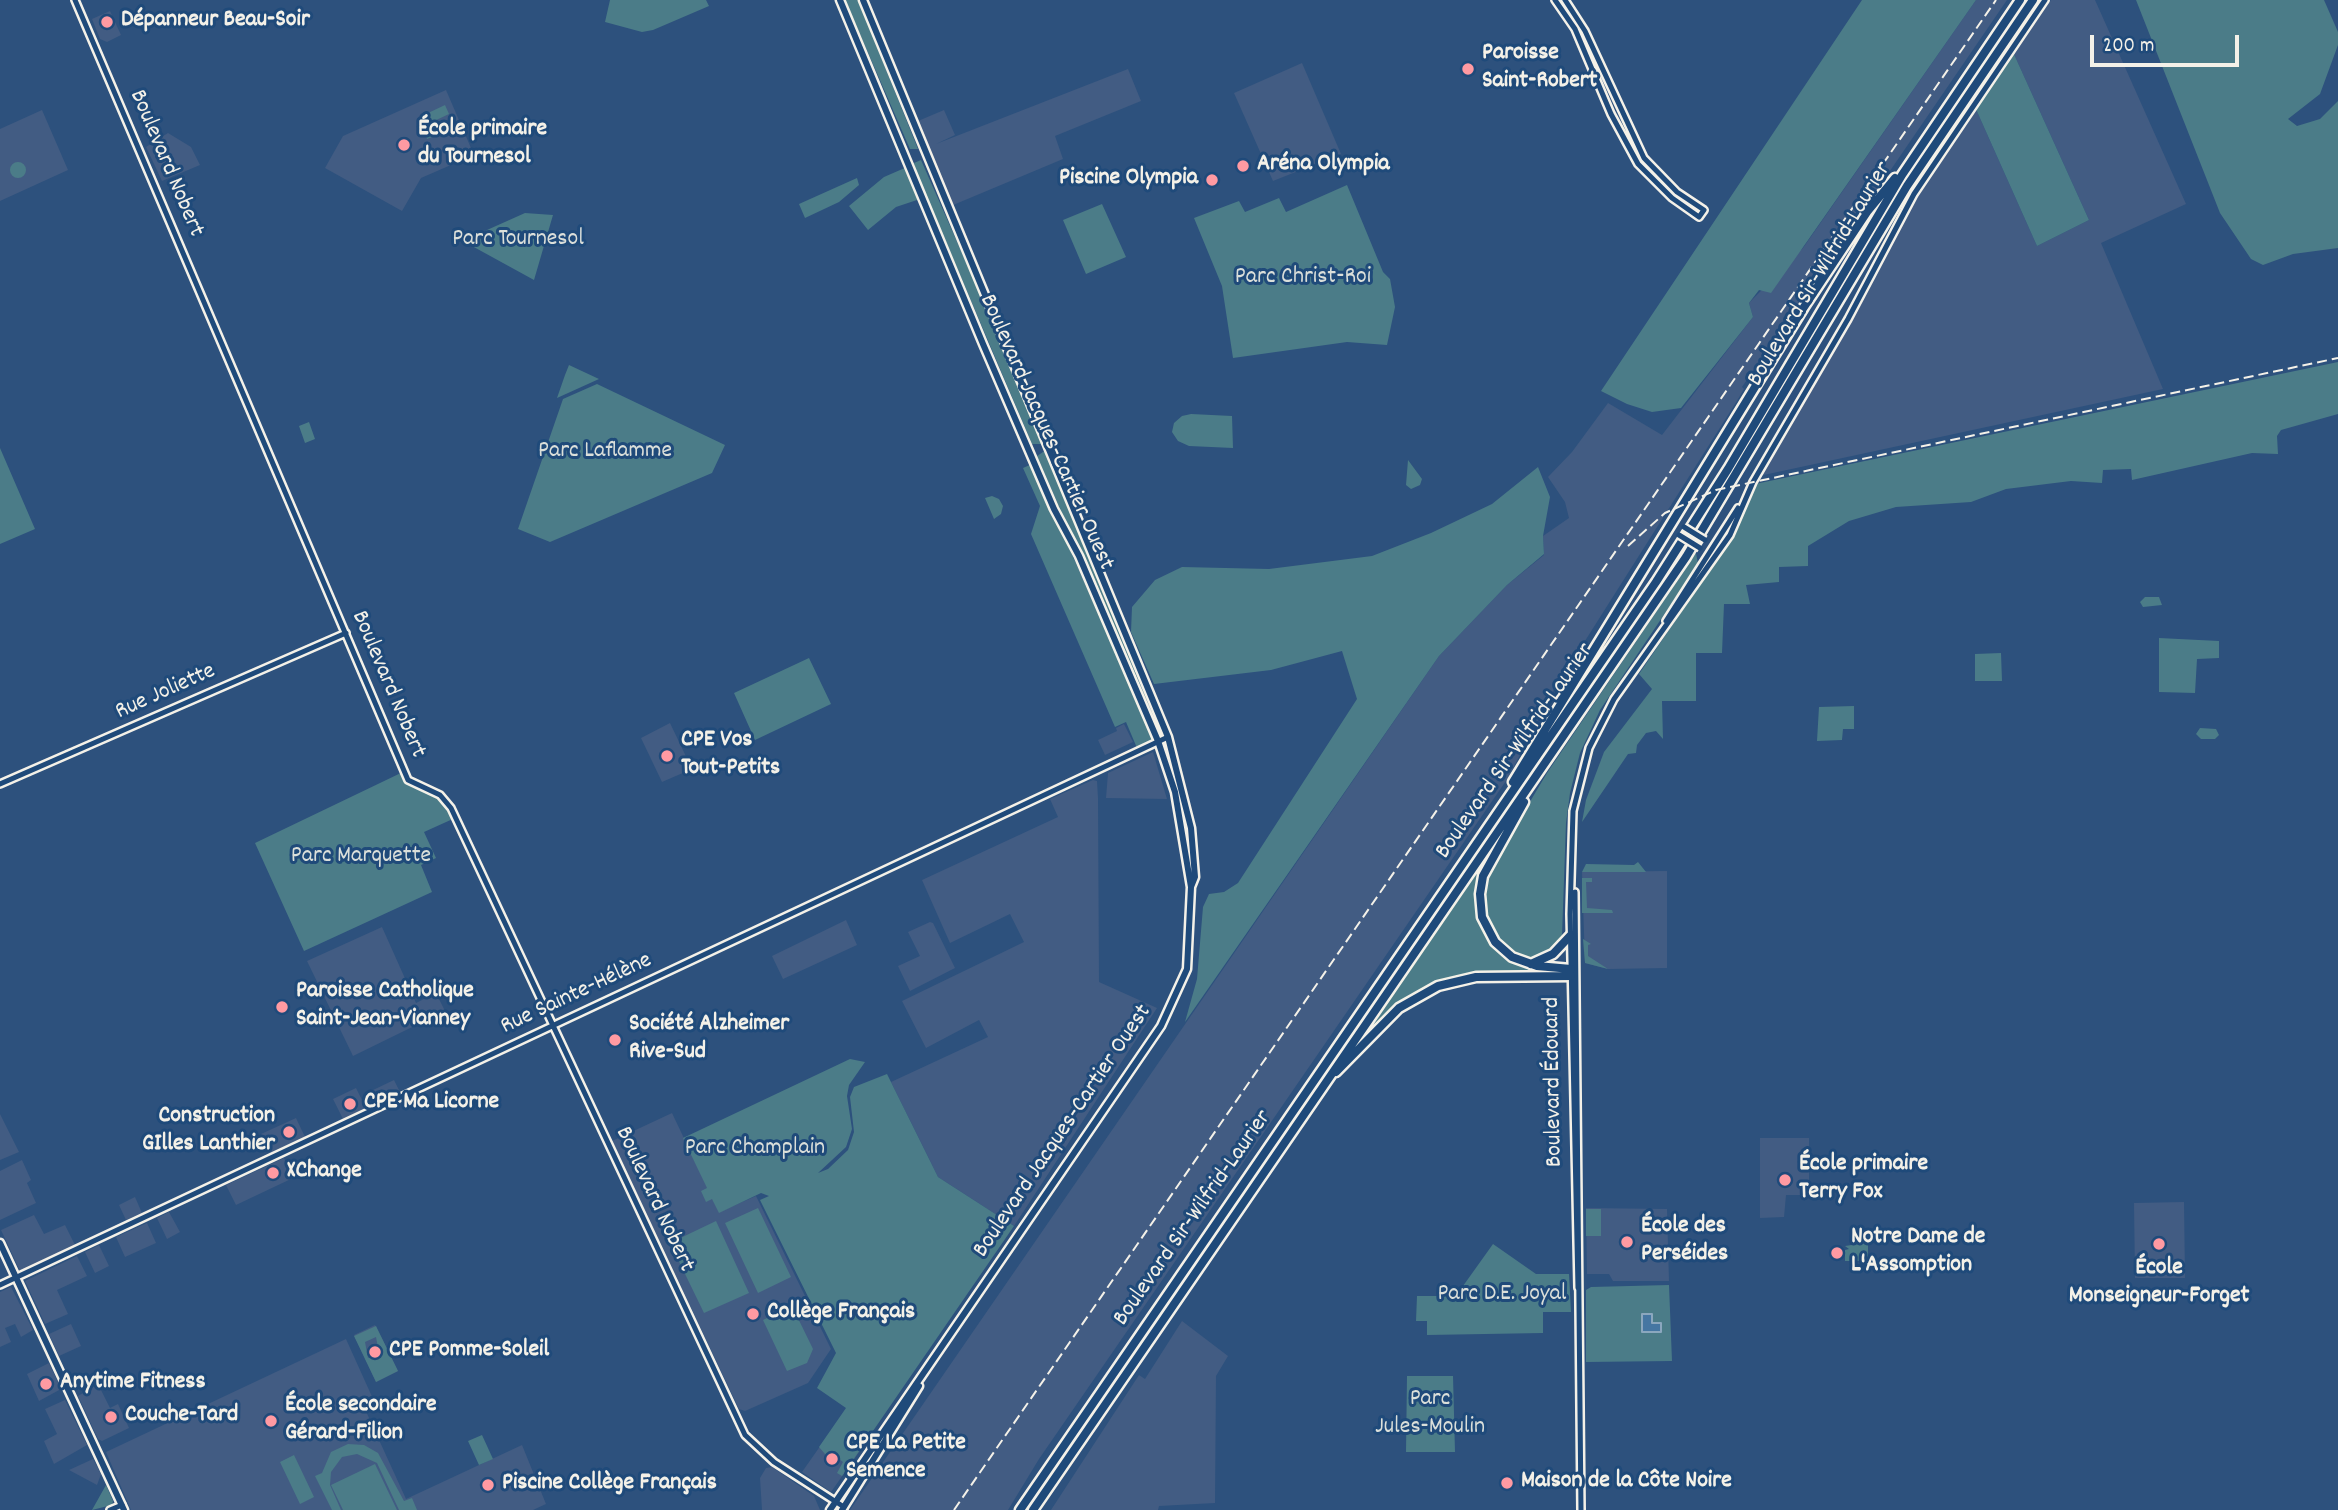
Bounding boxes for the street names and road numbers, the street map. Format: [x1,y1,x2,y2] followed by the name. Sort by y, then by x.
[121,86,209,242] street label: Boulevard Nobert
[1742,157,1900,393] street label: Boulevard Sir-Wilfrid-Laurier
[971,291,1119,575] street label: Boulevard Jacques-Cartier Ouest
[343,607,431,763] street label: Boulevard Nobert
[1431,639,1601,865] street label: Boulevard Sir-Wilfrid-Laurier
[112,658,220,728] street label: Rue Joliette
[497,947,657,1043] street label: Rue Sainte-Hélène
[1539,997,1571,1167] street label: Boulevard Édouard
[968,1000,1160,1264] street label: Boulevard Jacques-Cartier Ouest
[1109,1106,1279,1332] street label: Boulevard Sir-Wilfrid-Laurier
[607,1123,699,1277] street label: Boulevard Nobert

